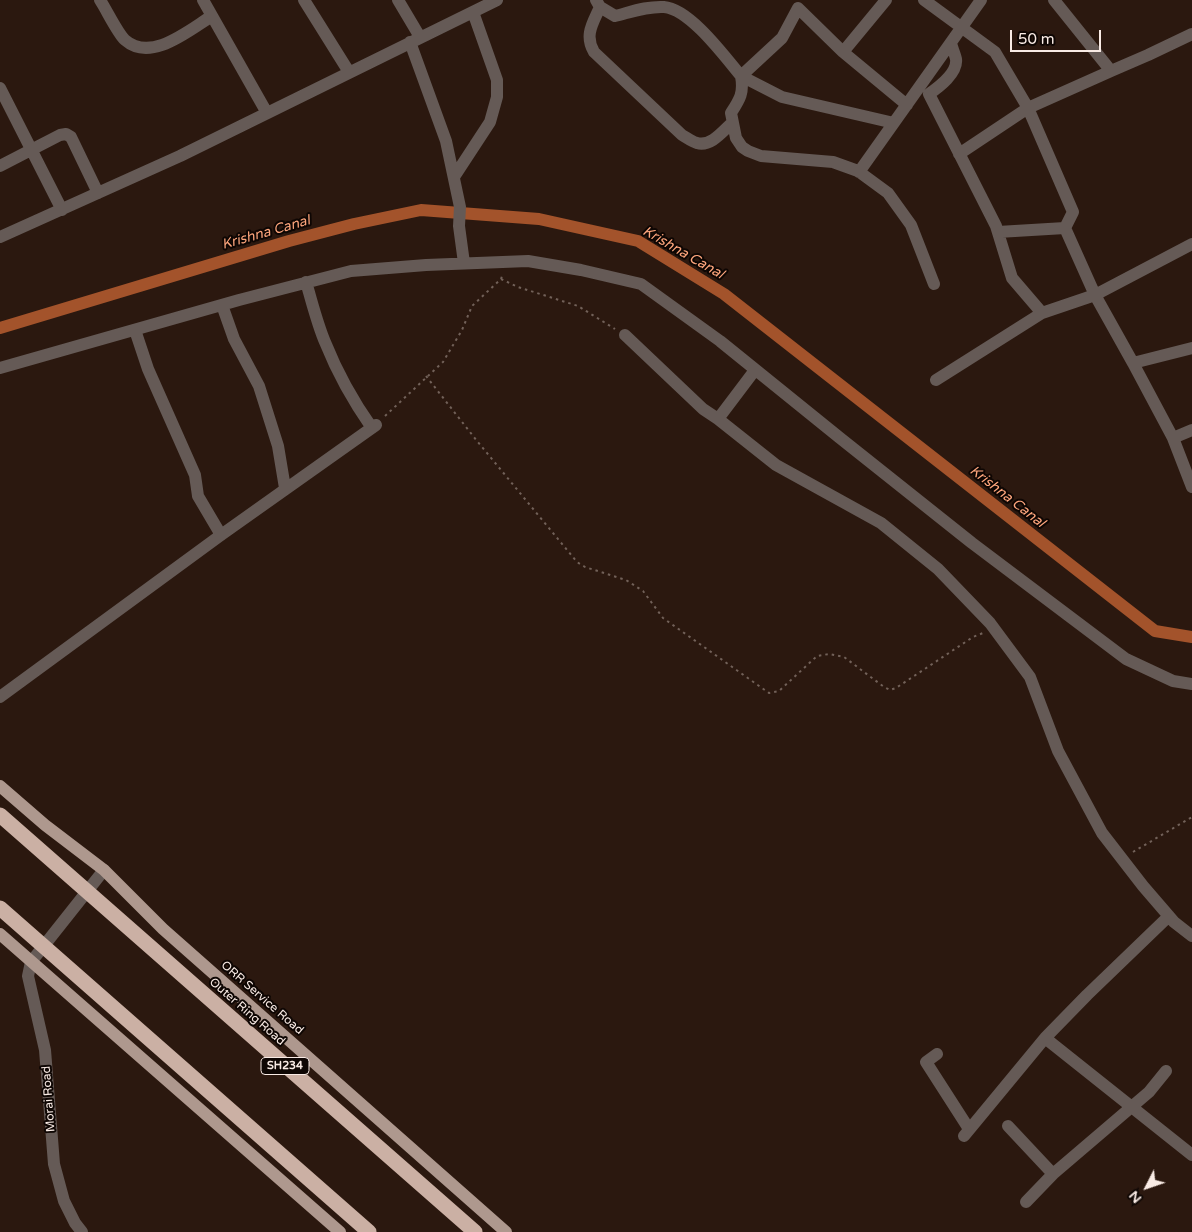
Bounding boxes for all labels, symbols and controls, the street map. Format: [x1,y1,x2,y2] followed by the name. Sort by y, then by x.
[1012,20,1103,52] scale bar
[1018,30,1055,48] text: 50 m
[220,212,312,254] water label: Krishna Canal
[639,223,727,283] water label: Krishna Canal
[966,462,1048,532] water label: Krishna Canal
[218,958,306,1038] street label: ORR Service Road
[206,975,288,1049] street label: Outer Ring Road
[261,1058,309,1074] road number: SH234
[40,1065,58,1133] street label: Morai Road
[1122,1162,1172,1212] north arrow
[1125,1187,1145,1207] text: N

